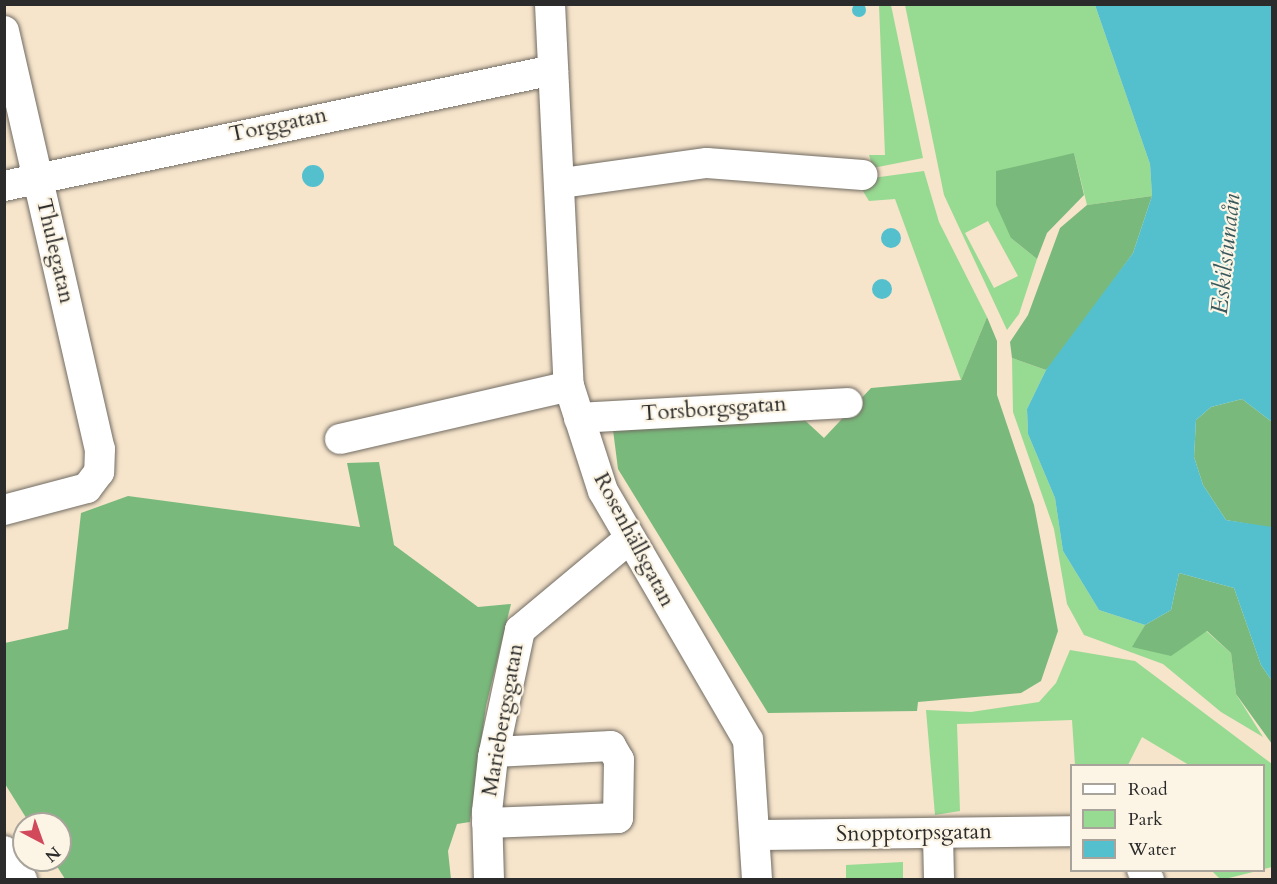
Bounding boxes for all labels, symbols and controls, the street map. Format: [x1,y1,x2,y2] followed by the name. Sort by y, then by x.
[227,102,329,148] street label: Torggatan
[1205,192,1247,316] water label: Eskilstunaån
[30,196,80,306] street label: Thulegatan
[640,391,788,427] street label: Torsborgsgatan
[588,468,680,612] street label: Rosenhällsgatan
[477,642,529,798] street label: Mariebergsgatan
[1070,764,1265,872] legend
[1128,777,1168,802] text: Road
[1128,807,1163,832] text: Park
[12,812,72,872] north arrow
[836,818,992,848] street label: Snopptorpsgatan
[1128,837,1176,862] text: Water
[40,841,65,867] text: N

